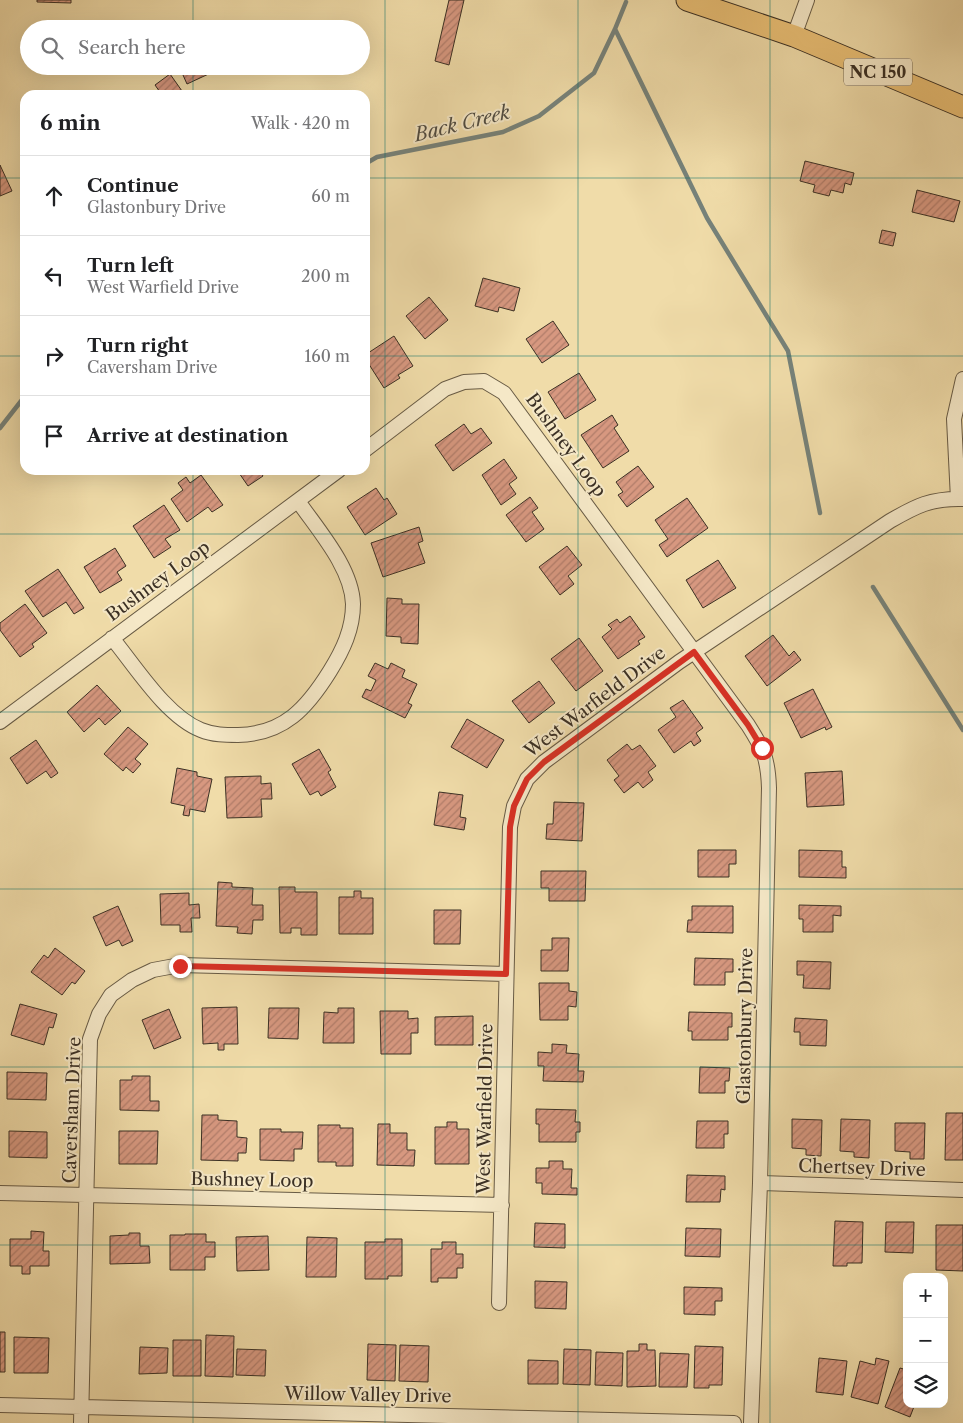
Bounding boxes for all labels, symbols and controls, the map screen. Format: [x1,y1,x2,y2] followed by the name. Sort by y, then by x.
[20,20,370,75] search box
[38,34,66,62] icon: search
[78,36,186,59] text: Search here
[844,58,912,86] road number: NC 150
[410,100,512,147] water label: Back Creek
[40,110,101,135] text: 6 min
[251,113,350,133] text: Walk · 420 m
[87,174,179,197] text: Continue
[40,182,68,210] icon: ahead
[311,186,350,206] text: 60 m
[87,197,226,217] text: Glastonbury Drive
[87,254,174,277] text: Turn left
[40,262,68,290] icon: left
[301,266,350,286] text: 200 m
[87,277,239,297] text: West Warfield Drive
[87,334,188,357] text: Turn right
[40,342,68,370] icon: right
[305,346,350,366] text: 160 m
[87,357,217,377] text: Caversham Drive
[521,389,611,501] street label: Bushney Loop
[40,422,68,450] icon: arrive
[87,424,288,447] text: Arrive at destination
[102,536,214,626] street label: Bushney Loop
[519,642,670,763] street label: West Warfield Drive
[751,737,774,760] route start
[733,948,757,1104] street label: Glastonbury Drive
[169,955,192,978] route end
[472,1023,497,1196] street label: West Warfield Drive
[58,1036,86,1184] street label: Caversham Drive
[798,1155,926,1181] street label: Chertsey Drive
[190,1168,314,1192] street label: Bushney Loop
[903,1273,948,1408] map controls
[903,1273,948,1318] button: +
[903,1318,948,1363] button: −
[903,1363,948,1408] button: layers
[283,1383,452,1407] street label: Willow Valley Drive

